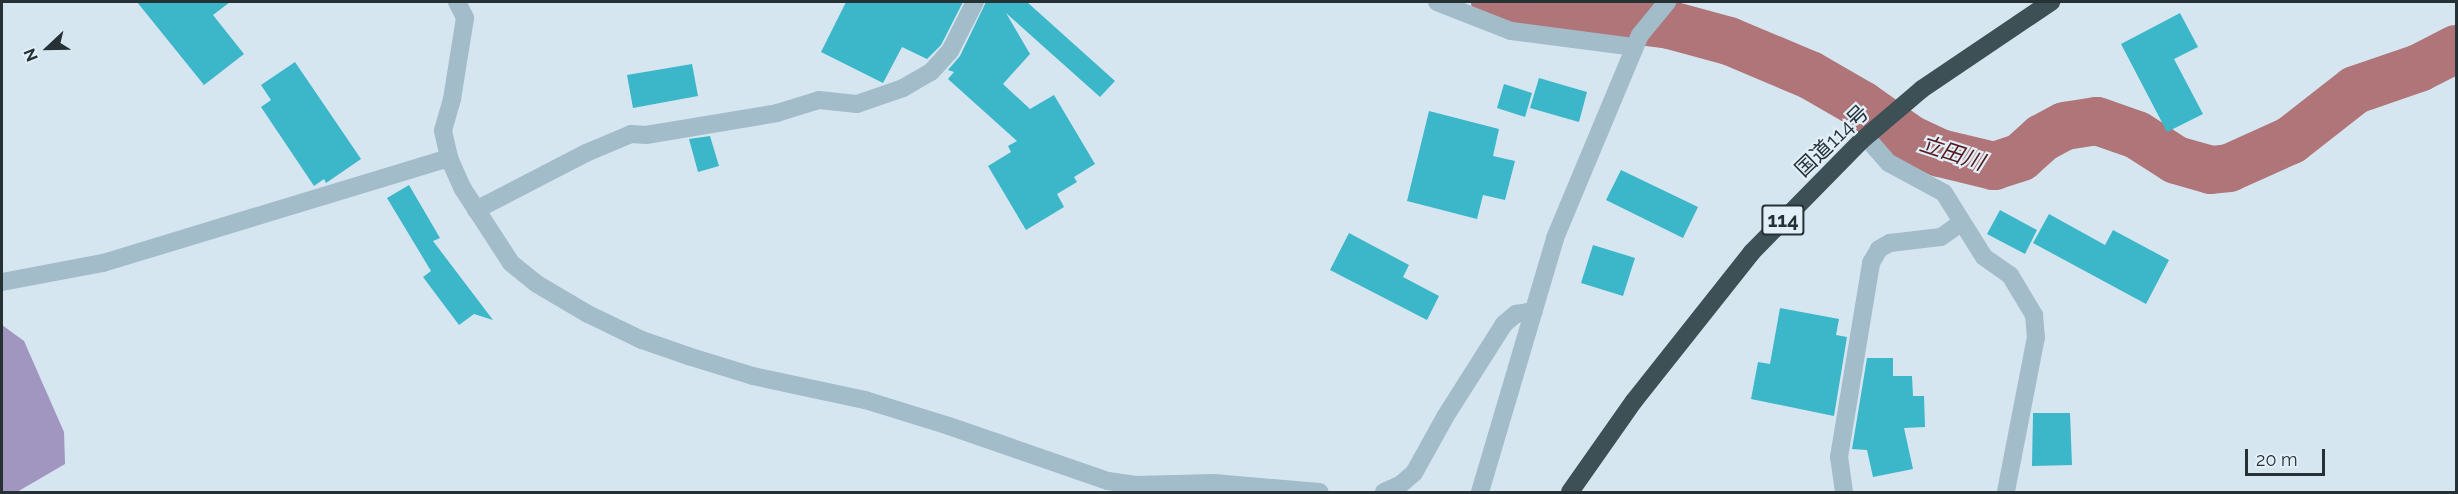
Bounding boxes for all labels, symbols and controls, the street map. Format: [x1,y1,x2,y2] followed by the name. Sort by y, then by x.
[18,18,78,78] north arrow
[20,46,42,64] text: N
[1790,100,1874,182] street label: 国道114号
[1917,130,1987,176] water label: 立田川
[1760,203,1806,237] road number: 114
[2248,437,2328,475] scale bar
[2256,449,2298,470] text: 20 m

